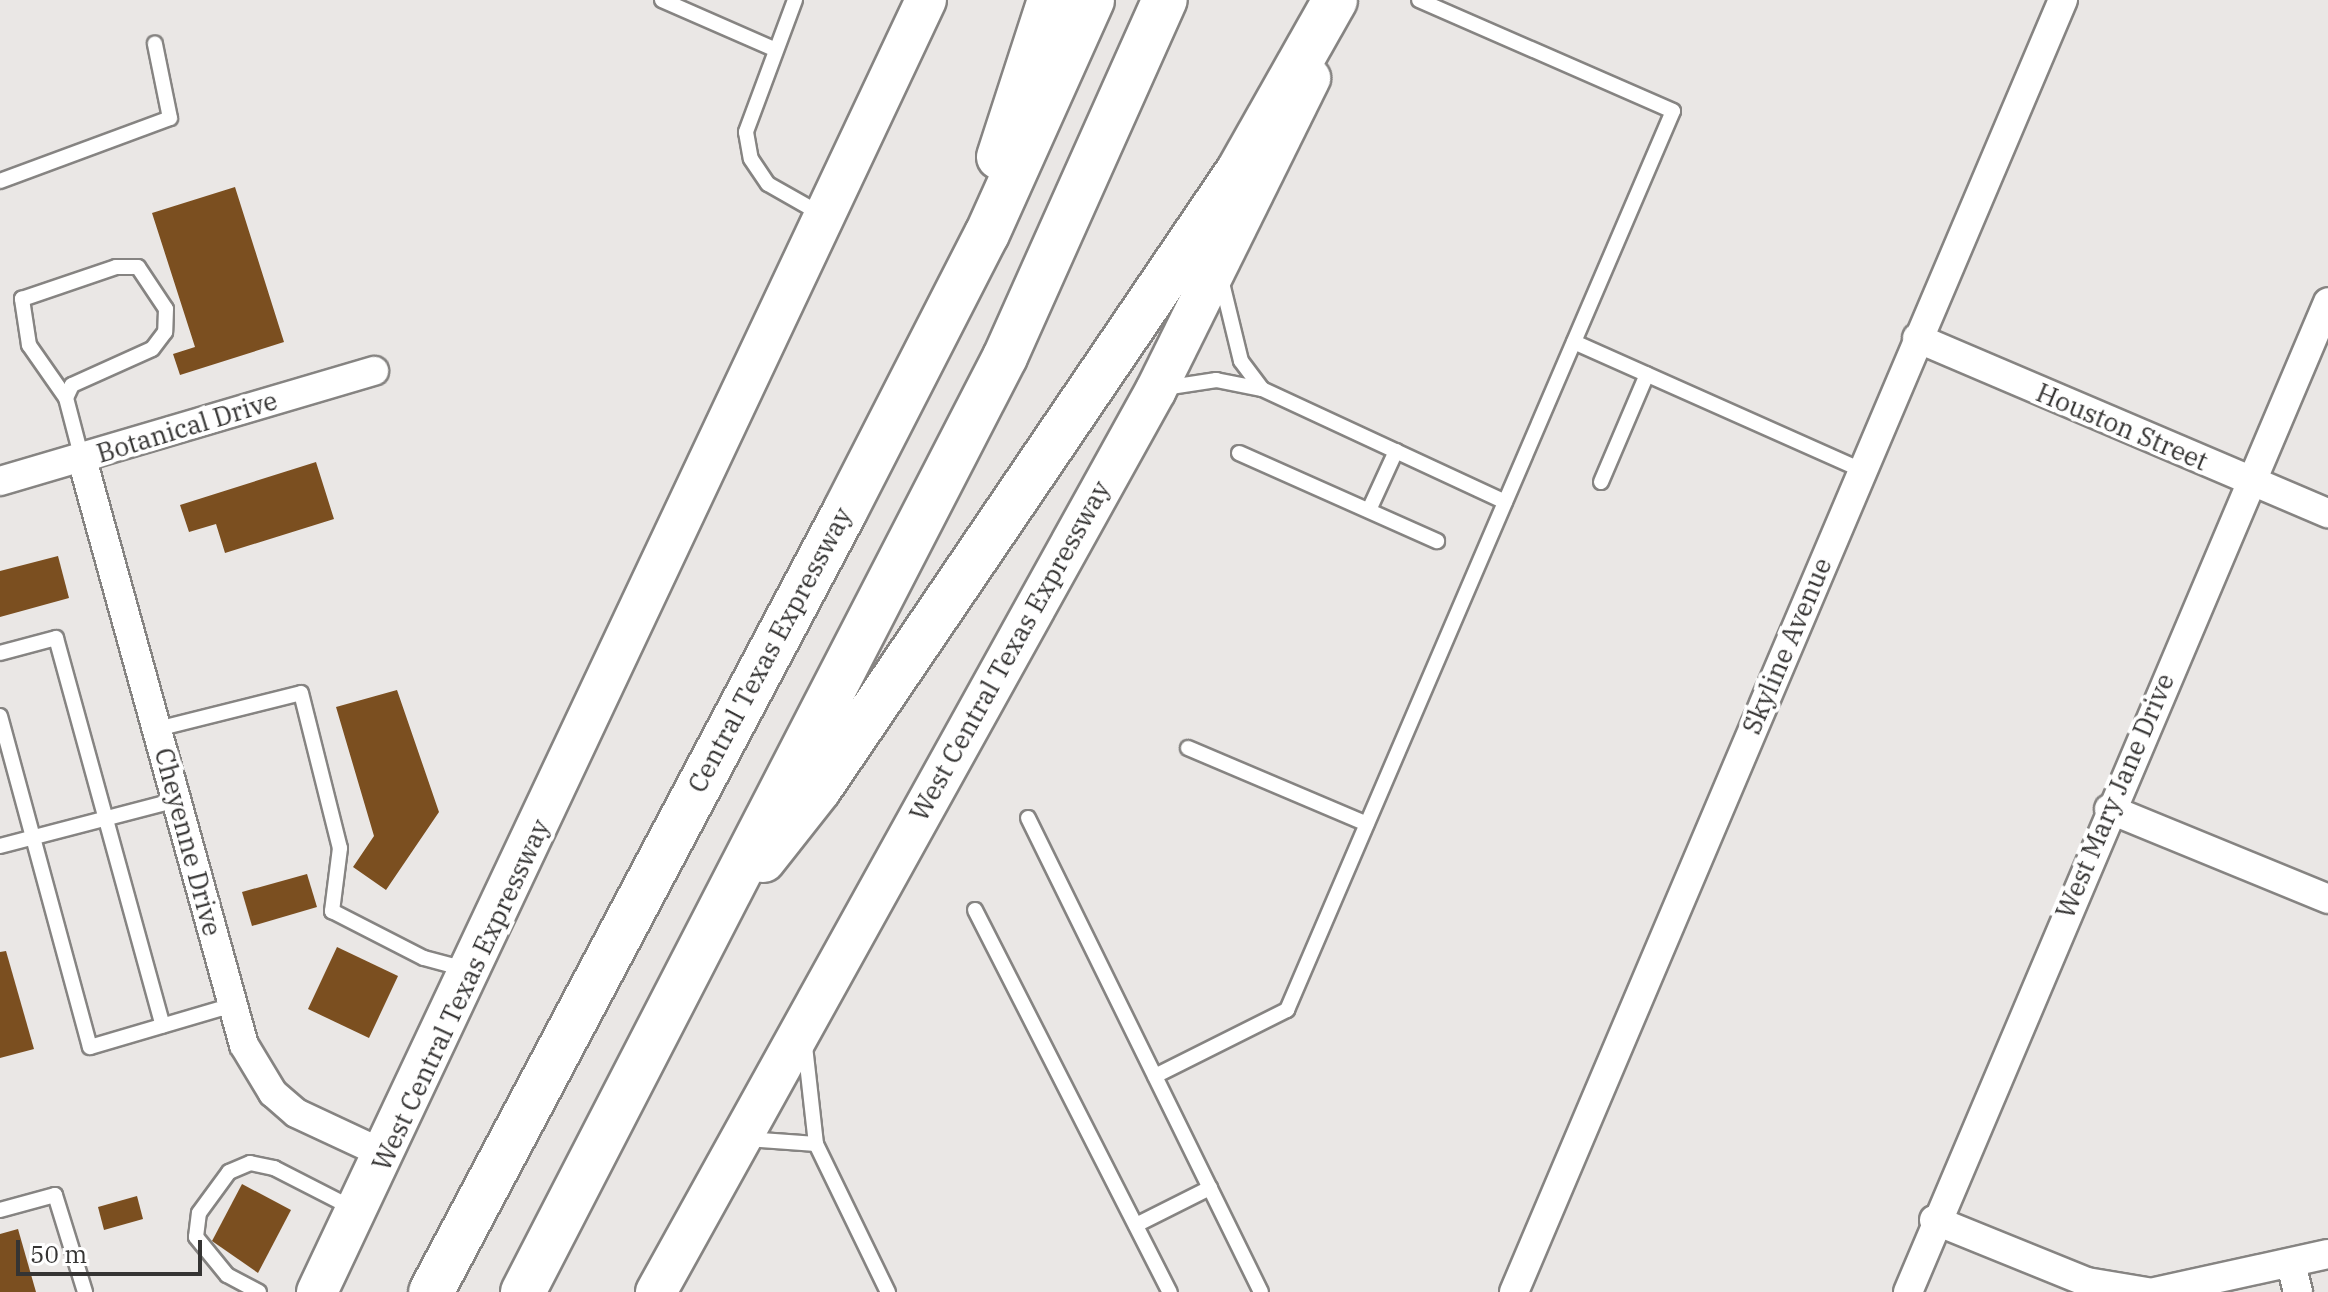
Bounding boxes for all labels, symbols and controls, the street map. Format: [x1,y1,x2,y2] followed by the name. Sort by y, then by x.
[2032,377,2212,477] street label: Houston Street
[93,385,281,469] street label: Botanical Drive
[903,475,1117,827] street label: West Central Texas Expressway
[681,502,859,798] street label: Central Texas Expressway
[1736,553,1838,739] street label: Skyline Avenue
[2049,669,2181,923] street label: West Mary Jane Drive
[148,745,228,939] street label: Cheyenne Drive
[366,814,556,1176] street label: West Central Texas Expressway
[20,1224,206,1274] scale bar
[30,1238,87,1270] text: 50 m

